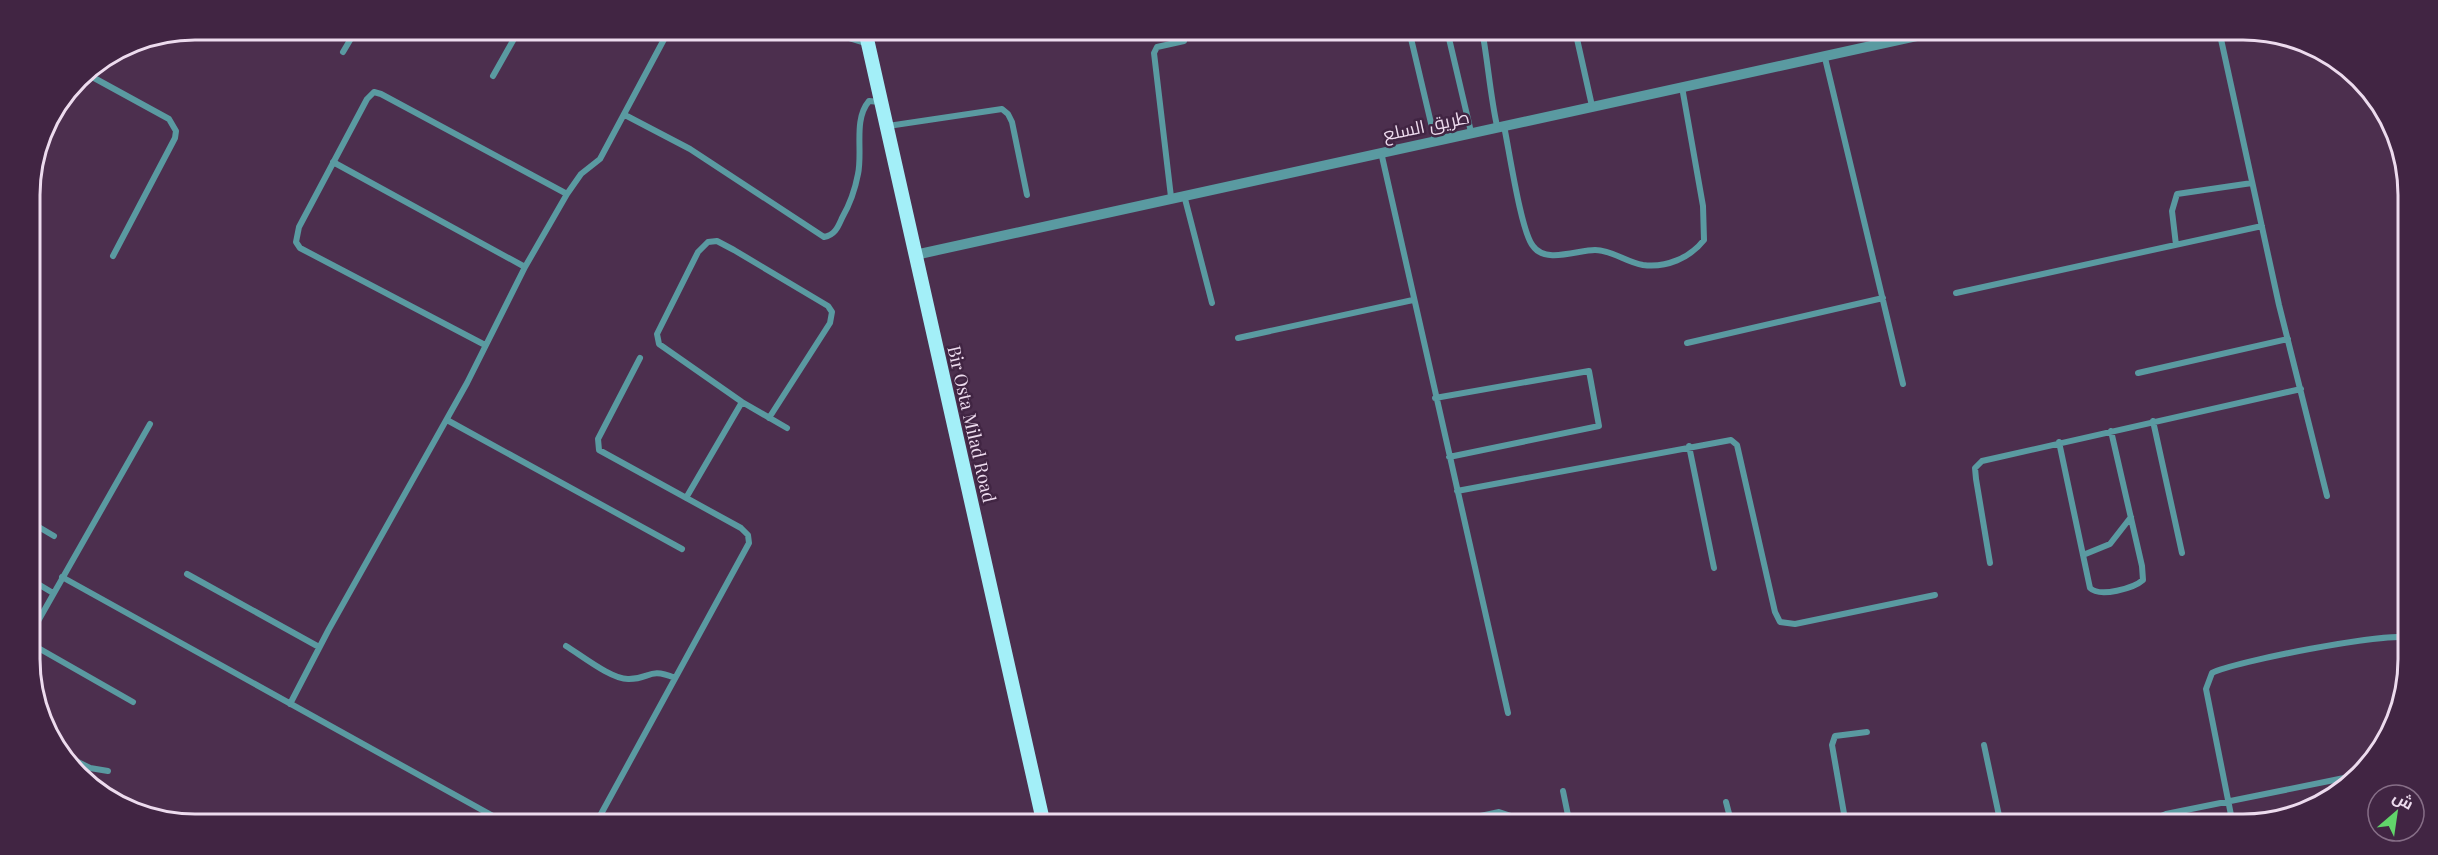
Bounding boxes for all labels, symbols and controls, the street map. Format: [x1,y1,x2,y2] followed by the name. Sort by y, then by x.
[1381,104,1472,147] street label: طريق السلع
[942,343,1002,505] street label: Bir Osta Milad Road
[2366,783,2426,843] north arrow
[2389,785,2418,814] text: ش

